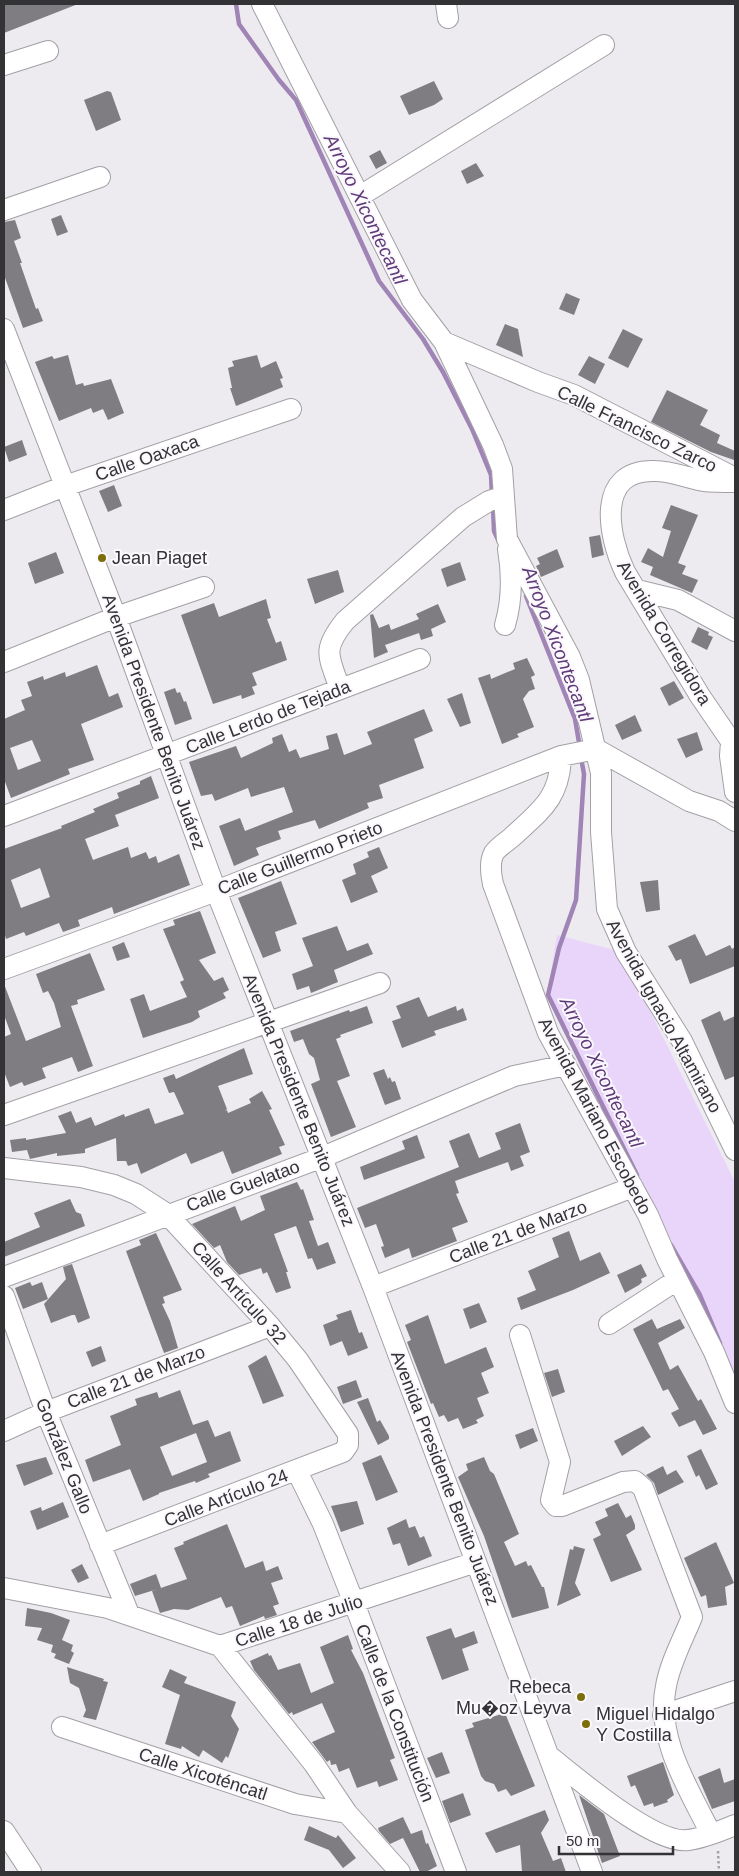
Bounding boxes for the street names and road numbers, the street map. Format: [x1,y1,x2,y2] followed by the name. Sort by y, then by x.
[554,382,720,476] street label: Calle Francisco Zarco
[93,431,202,485] street label: Calle Oaxaca
[613,557,716,710] street label: Avenida Corregidora
[98,591,210,853] street label: Avenida Presidente Benito Juárez
[183,676,354,758] street label: Calle Lerdo de Tejada
[215,817,385,899] street label: Calle Guillermo Prieto
[602,916,726,1116] street label: Avenida Ignacio Altamirano
[239,971,359,1229] street label: Avenida Presidente Benito Juárez
[535,1014,655,1218] street label: Avenida Mariano Escobedo
[184,1156,302,1216] street label: Calle Guelatao
[446,1196,590,1268] street label: Calle 21 de Marzo
[188,1238,290,1348] street label: Calle Artículo 32
[64,1341,208,1413] street label: Calle 21 de Marzo
[387,1348,503,1608] street label: Avenida Presidente Benito Juárez
[32,1395,96,1517] street label: González Gallo
[161,1465,291,1531] street label: Calle Artículo 24
[233,1591,365,1651] street label: Calle 18 de Julio
[352,1621,438,1805] street label: Calle de la Constitución
[136,1744,270,1804] street label: Calle Xicoténcatl

